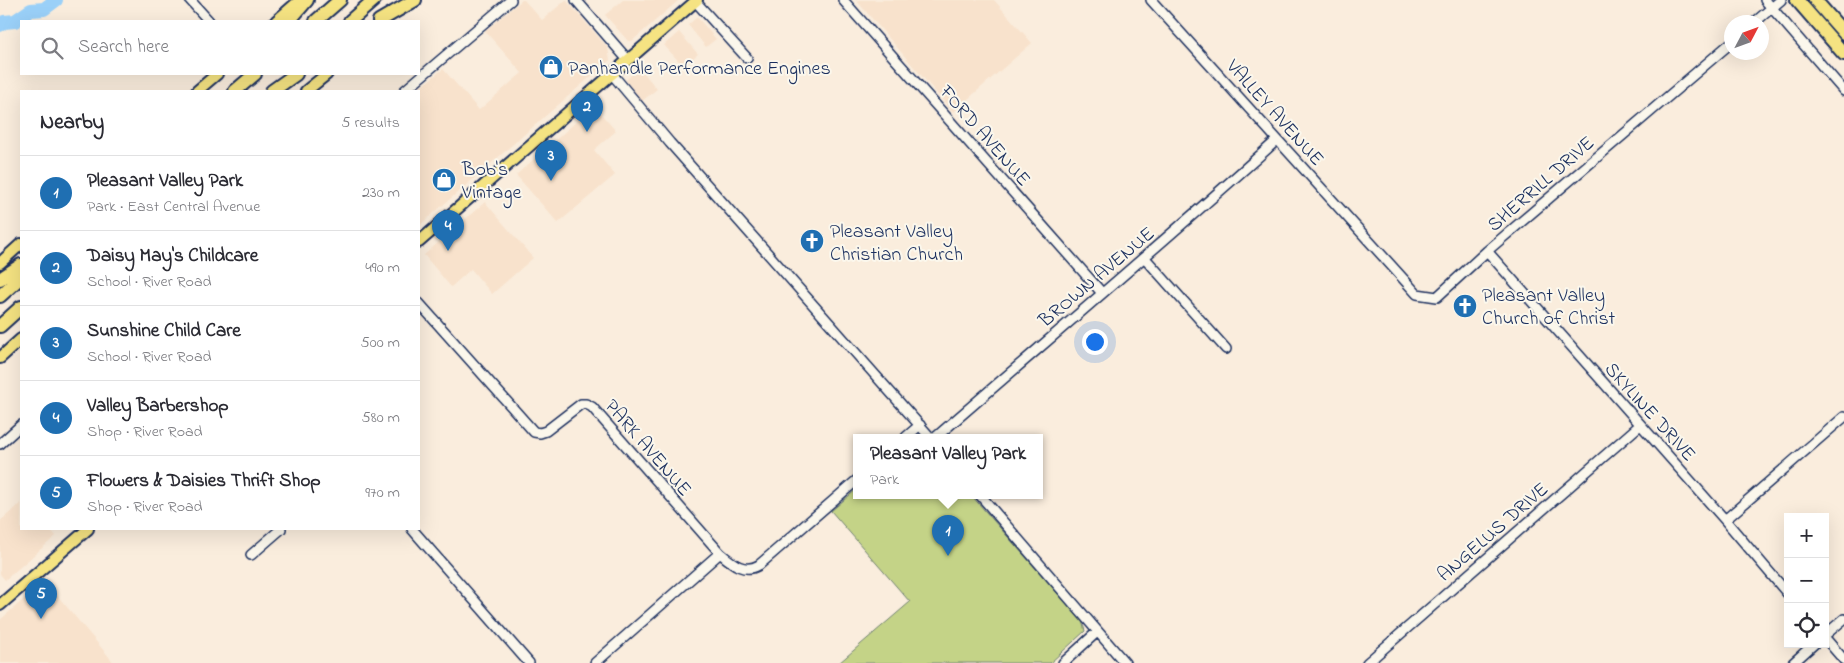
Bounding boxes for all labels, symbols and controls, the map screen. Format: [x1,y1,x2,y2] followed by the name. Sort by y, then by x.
[1724,15,1769,60] north arrow
[20,20,420,75] search box
[38,34,66,62] icon: search
[78,34,169,61] text: Search here
[1218,53,1330,174] street label: VALLEY AVENUE
[538,54,564,80] shop icon: Panhandle Performance Engines
[568,55,831,85] place label: Panhandle Performance Engines
[931,79,1036,194] street label: FORD AVENUE
[571,91,603,132] pin: 2
[40,108,104,138] text: Nearby
[341,111,400,135] text: 5 results
[1482,130,1602,240] street label: SHERRILL DRIVE
[535,140,567,181] pin: 3
[461,156,521,209] place label: Bob's Vintage
[431,167,457,193] shop icon: Bob's Vintage
[87,168,243,195] text: Pleasant Valley Park
[53,181,59,205] text: 1
[362,181,400,205] text: 230 m
[87,195,261,219] text: Park · East Central Avenue
[432,210,464,251] pin: 4
[830,218,963,270] place label: Pleasant Valley Christian Church
[1032,221,1162,336] street label: BROWN AVENUE
[799,228,825,254] church icon: Pleasant Valley Christian Church
[87,243,258,270] text: Daisy May's Childcare
[52,256,60,280] text: 2
[365,256,400,280] text: 490 m
[87,270,212,294] text: School · River Road
[1482,282,1616,334] place label: Pleasant Valley Church of Christ
[1452,293,1478,319] church icon: Pleasant Valley Church of Christ
[87,318,241,345] text: Sunshine Child Care
[1082,329,1108,355] your location
[53,331,59,355] text: 3
[361,331,400,355] text: 500 m
[87,345,212,369] text: School · River Road
[1596,356,1702,469] street label: SKYLINE DRIVE
[87,393,229,420] text: Valley Barbershop
[597,394,698,504] street label: PARK AVENUE
[53,406,59,430] text: 4
[362,406,400,430] text: 580 m
[87,420,203,444] text: Shop · River Road
[853,434,1043,499] popup
[870,441,1026,468] text: Pleasant Valley Park
[87,468,321,495] text: Flowers & Daisies Thrift Shop
[870,468,899,492] text: Park
[1432,476,1556,589] street label: ANGELUS DRIVE
[51,481,61,505] text: 5
[365,481,400,505] text: 970 m
[87,495,203,519] text: Shop · River Road
[1784,513,1829,648] map controls
[1784,513,1829,558] button: +
[932,515,964,556] pin: 1
[1784,558,1829,603] button: −
[25,578,57,619] pin: 5
[1784,603,1829,648] button: locate

